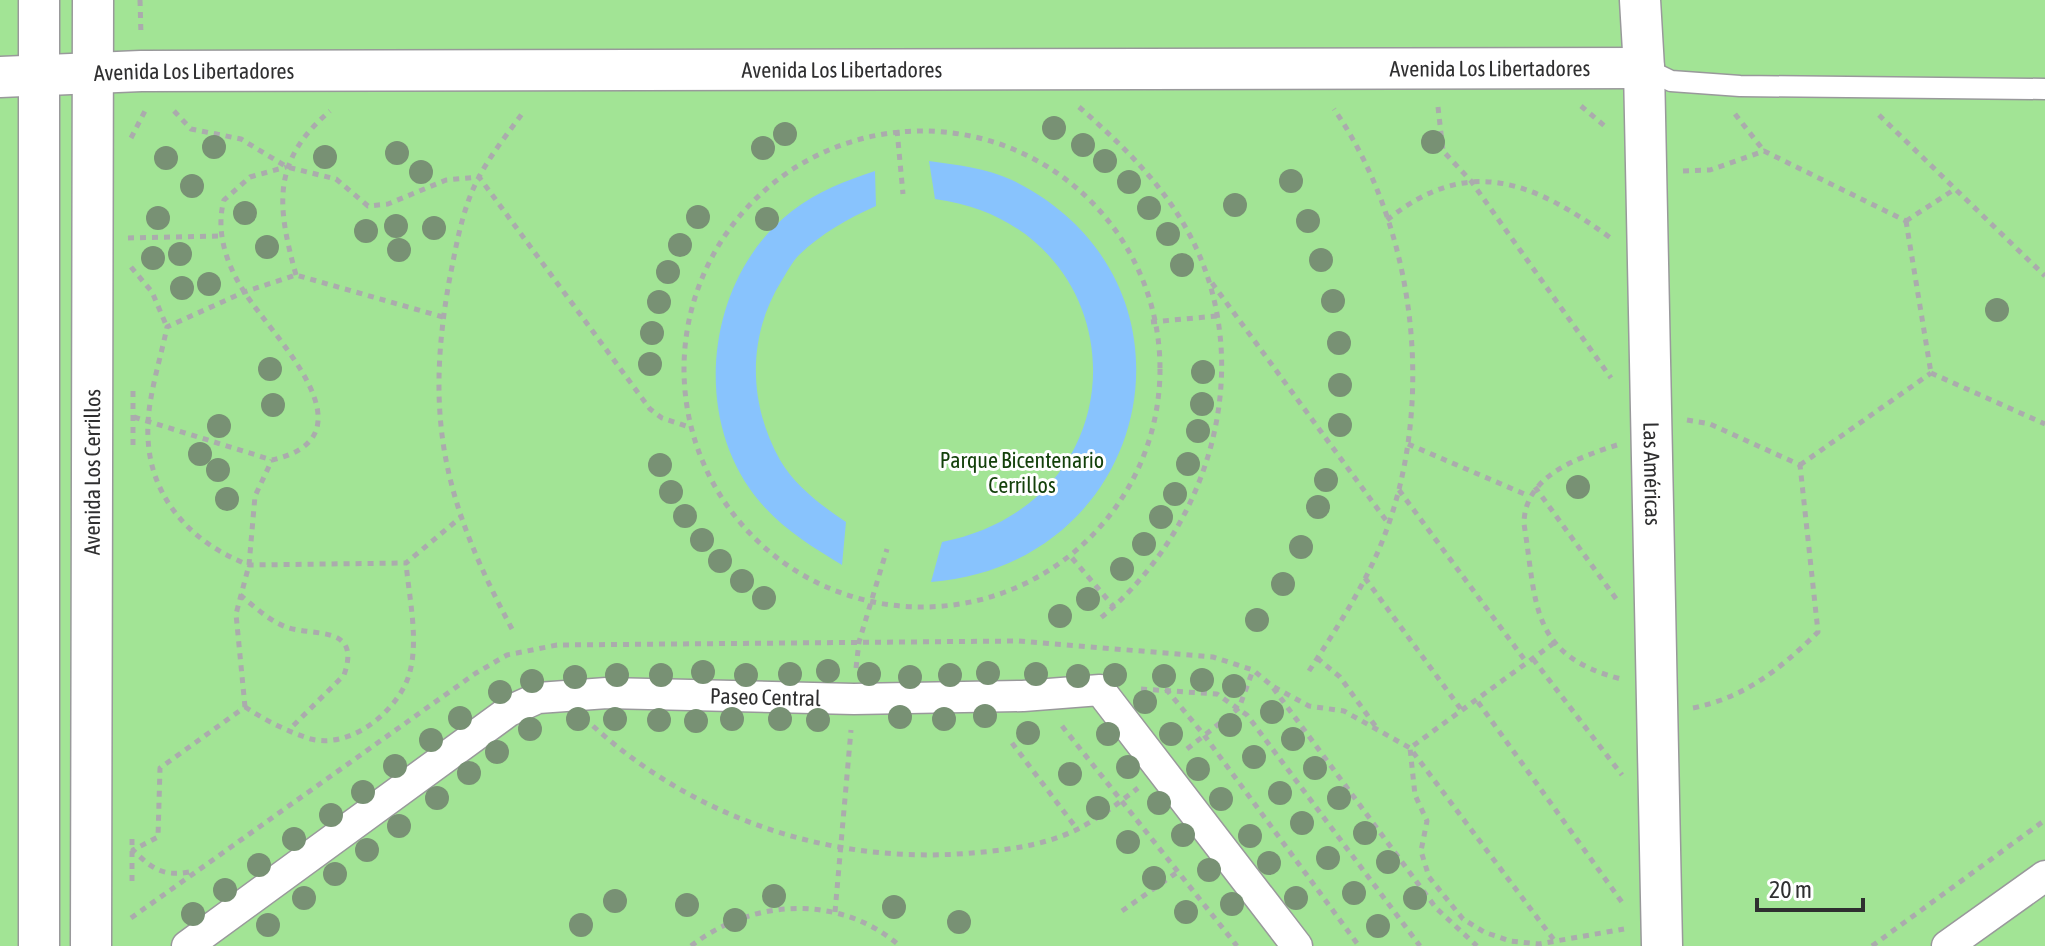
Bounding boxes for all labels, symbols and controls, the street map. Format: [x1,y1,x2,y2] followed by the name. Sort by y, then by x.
[1390,55,1590,82] street label: Avenida Los Libertadores
[742,56,942,83] street label: Avenida Los Libertadores
[93,58,294,86] street label: Avenida Los Libertadores
[79,389,105,555] street label: Avenida Los Cerrillos
[1638,422,1666,526] street label: Las Américas
[940,447,1104,498] park label: Parque Bicentenario Cerrillos
[710,683,821,711] street label: Paseo Central
[1757,862,1863,912] scale bar
[1769,876,1812,903] text: 20 m

